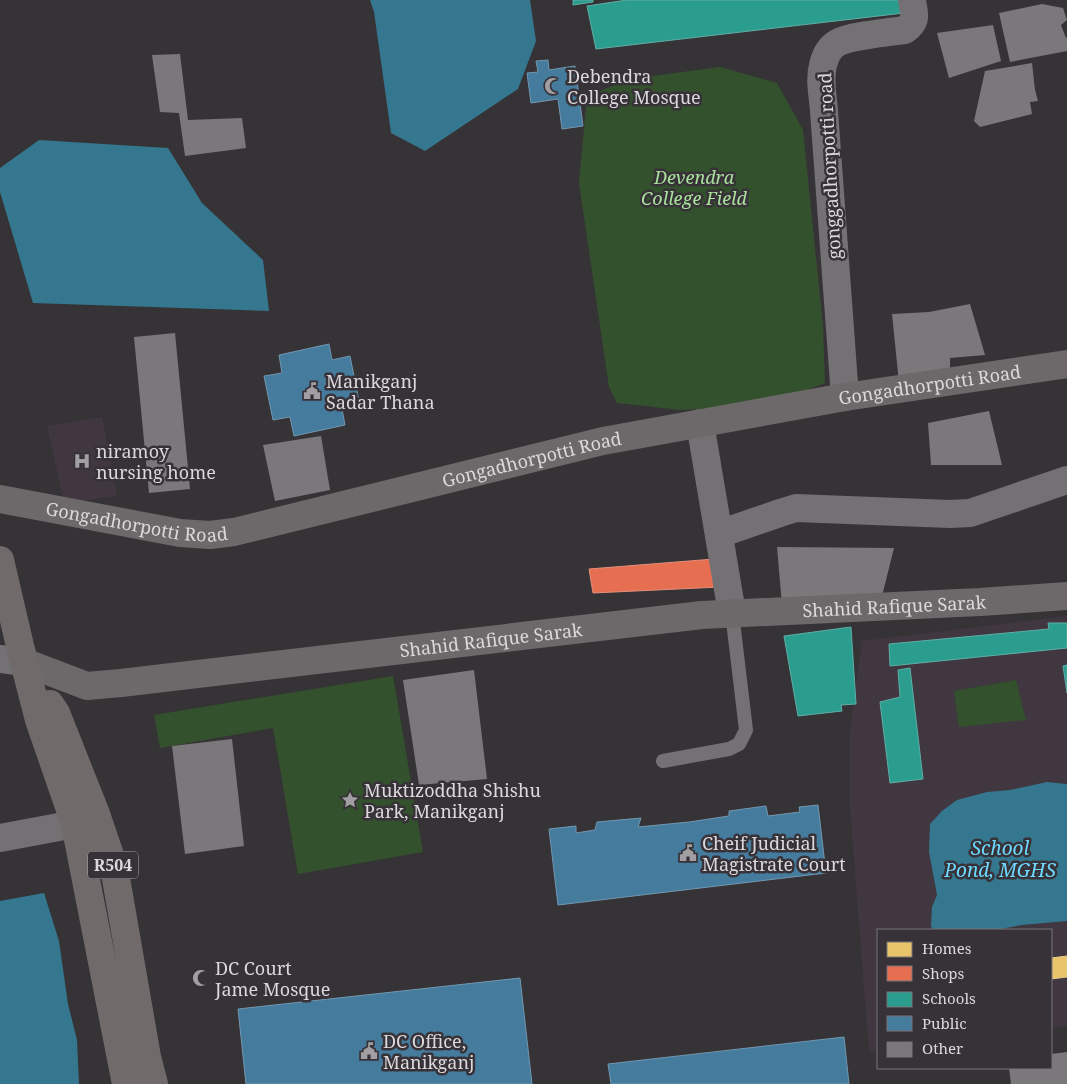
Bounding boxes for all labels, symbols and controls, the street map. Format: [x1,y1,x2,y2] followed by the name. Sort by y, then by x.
[567,64,701,109] place label: Debendra College Mosque
[812,72,846,260] street label: gonggadhorpotti road
[543,76,563,96] mosque icon: Debendra College Mosque
[641,165,748,210] park label: Devendra College Field
[836,359,1022,410] street label: Gongadhorpotti Road
[326,369,435,414] place label: Manikganj Sadar Thana
[302,381,322,401] public building icon: Manikganj Sadar Thana
[439,426,623,492] street label: Gongadhorpotti Road
[96,439,216,484] place label: niramoy nursing home
[72,451,92,471] hospital icon: niramoy nursing home
[44,496,229,547] street label: Gongadhorpotti Road
[802,590,987,622] street label: Shahid Rafique Sarak
[398,617,584,662] street label: Shahid Rafique Sarak
[364,778,541,823] place label: Muktizoddha Shishu Park, Manikganj
[340,790,360,810] place icon: Muktizoddha Shishu Park, Manikganj
[702,831,846,876] place label: Cheif Judicial Magistrate Court
[943,835,1056,883] water label: School Pond, MGHS
[678,843,698,863] public building icon: Cheif Judicial Magistrate Court
[88,852,138,878] road number: R504
[877,929,1052,1069] legend
[922,938,972,958] text: Homes
[214,956,330,1001] place label: DC Court Jame Mosque
[922,963,965,983] text: Shops
[191,968,211,988] mosque icon: DC Court Jame Mosque
[922,988,976,1008] text: Schools
[922,1013,967,1033] text: Public
[383,1029,474,1074] place label: DC Office, Manikganj
[922,1038,963,1058] text: Other
[359,1041,379,1061] public building icon: DC Office, Manikganj

